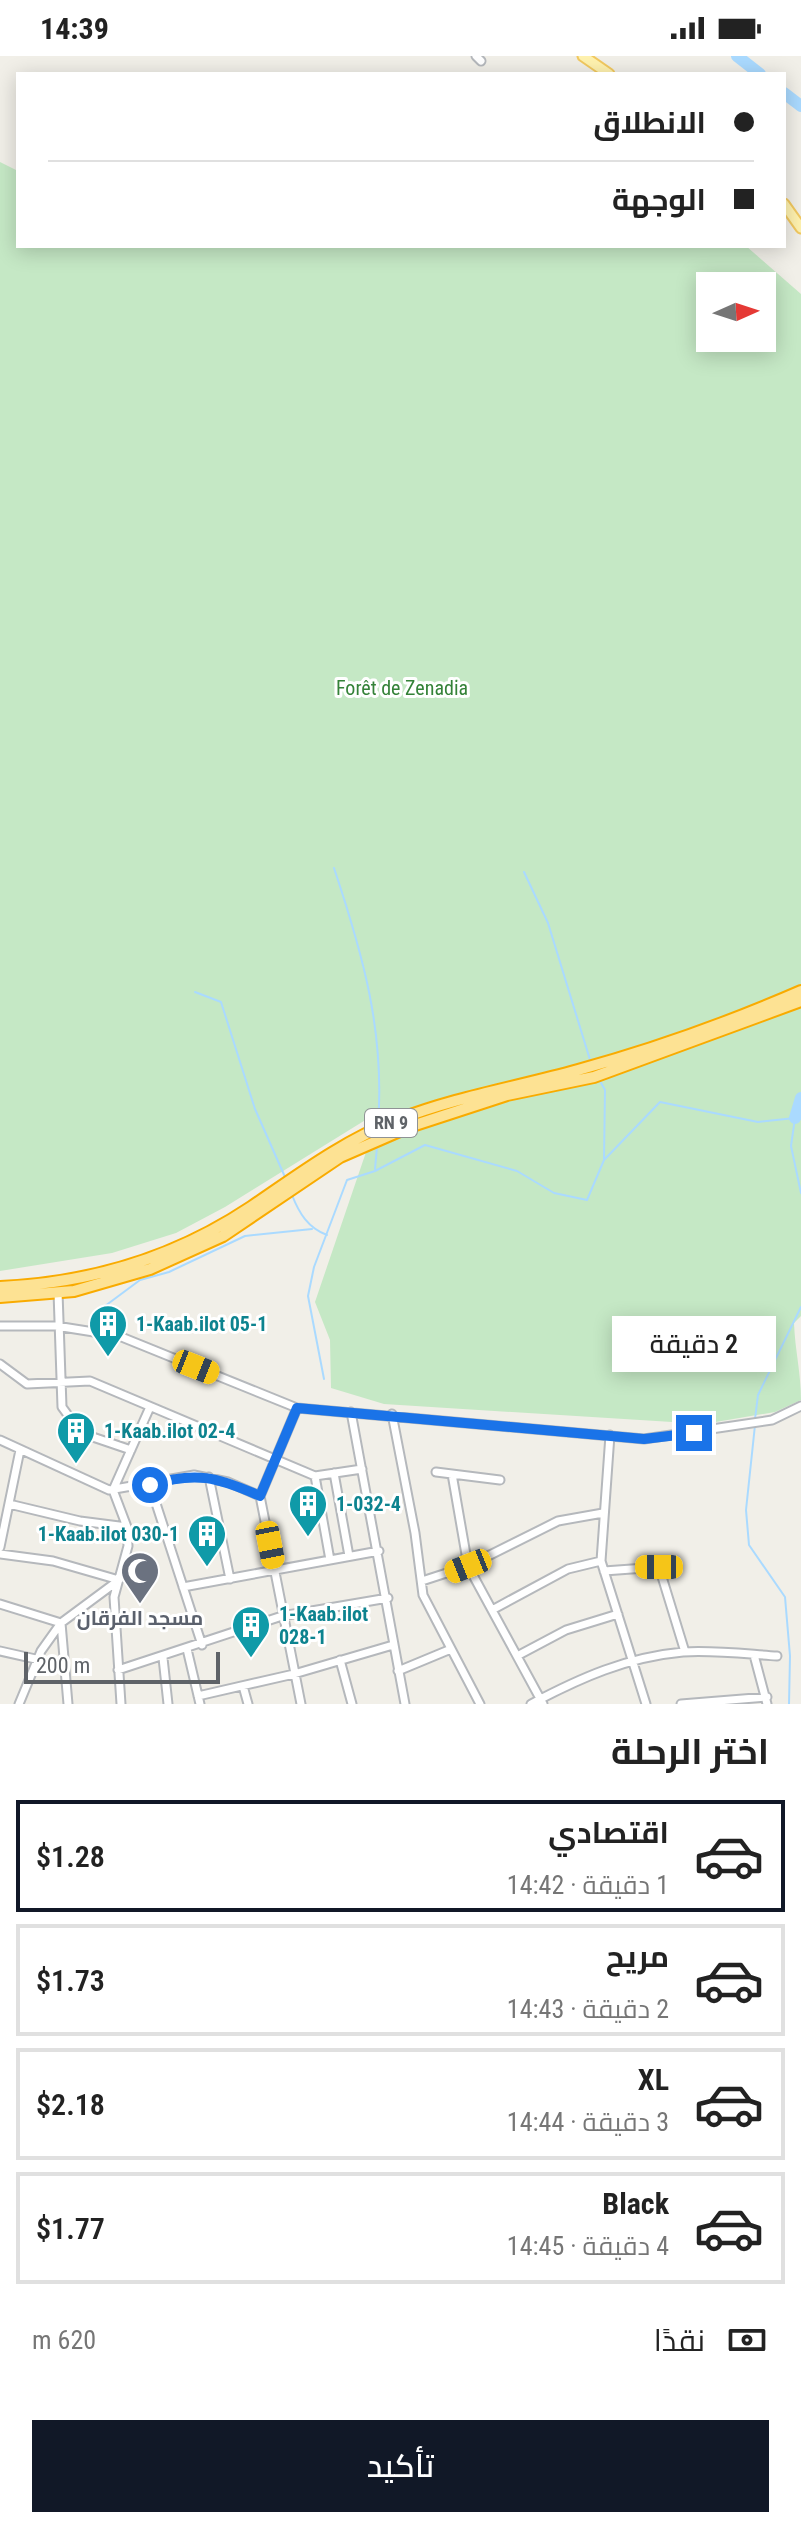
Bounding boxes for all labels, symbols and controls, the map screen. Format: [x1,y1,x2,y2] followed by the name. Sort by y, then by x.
[40,11,109,46] text: 14:39
[593,105,706,140] text: الانطلاق
[612,182,706,217] text: الوجهة
[696,272,776,352] north arrow
[696,272,776,352] map controls
[336,676,468,700] park label: Forêt de Zenadia
[365,1109,417,1137] road number: RN 9
[87,1303,129,1358] building icon: 1-Kaab.ilot 05-1
[136,1312,267,1336] place label: 1-Kaab.ilot 05-1
[612,1317,776,1373] callout: 2 دقيقة
[650,1329,738,1359] text: 2 دقيقة
[169,1347,223,1387] car
[55,1410,97,1465] building icon: 1-Kaab.ilot 02-4
[676,1415,712,1451] route end
[104,1419,235,1443] place label: 1-Kaab.ilot 02-4
[132,1467,168,1503] route start
[287,1483,329,1538] building icon: 1-032-4
[336,1492,401,1516] place label: 1-032-4
[186,1513,228,1568] building icon: 1-Kaab.ilot 030-1
[254,1519,286,1571] car
[38,1522,179,1546] place label: 1-Kaab.ilot 030-1
[441,1546,495,1586] car
[119,1550,161,1605] mosque icon: مسجد الفرقان
[635,1555,683,1579] car
[279,1602,368,1649] place label: 1-Kaab.ilot 028-1
[230,1604,272,1659] building icon: 1-Kaab.ilot 028-1
[77,1606,203,1630] place label: مسجد الفرقان
[24,1648,220,1684] scale bar
[36,1653,90,1678] text: 200 m
[611,1731,769,1773] text: اختر الرحلة
[548,1815,669,1850] text: اقتصادي
[693,1820,765,1892] icon: car
[36,1839,105,1874] text: $1.28
[507,1870,669,1900] text: 1 دقيقة · 14:42
[606,1939,669,1974] text: مريح
[693,1944,765,2016] icon: car
[36,1963,105,1998] text: $1.73
[507,1994,669,2024] text: 2 دقيقة · 14:43
[638,2062,669,2097] text: XL
[693,2068,765,2140] icon: car
[36,2087,105,2122] text: $2.18
[507,2107,669,2137] text: 3 دقيقة · 14:44
[602,2186,669,2221] text: Black
[693,2192,765,2264] icon: car
[36,2211,105,2246] text: $1.77
[507,2231,669,2261] text: 4 دقيقة · 14:45
[725,2318,769,2362] icon: cash
[654,2323,705,2358] text: نقدًا
[32,2325,96,2355] text: 620 m
[32,2420,769,2512] button: تأكيد

